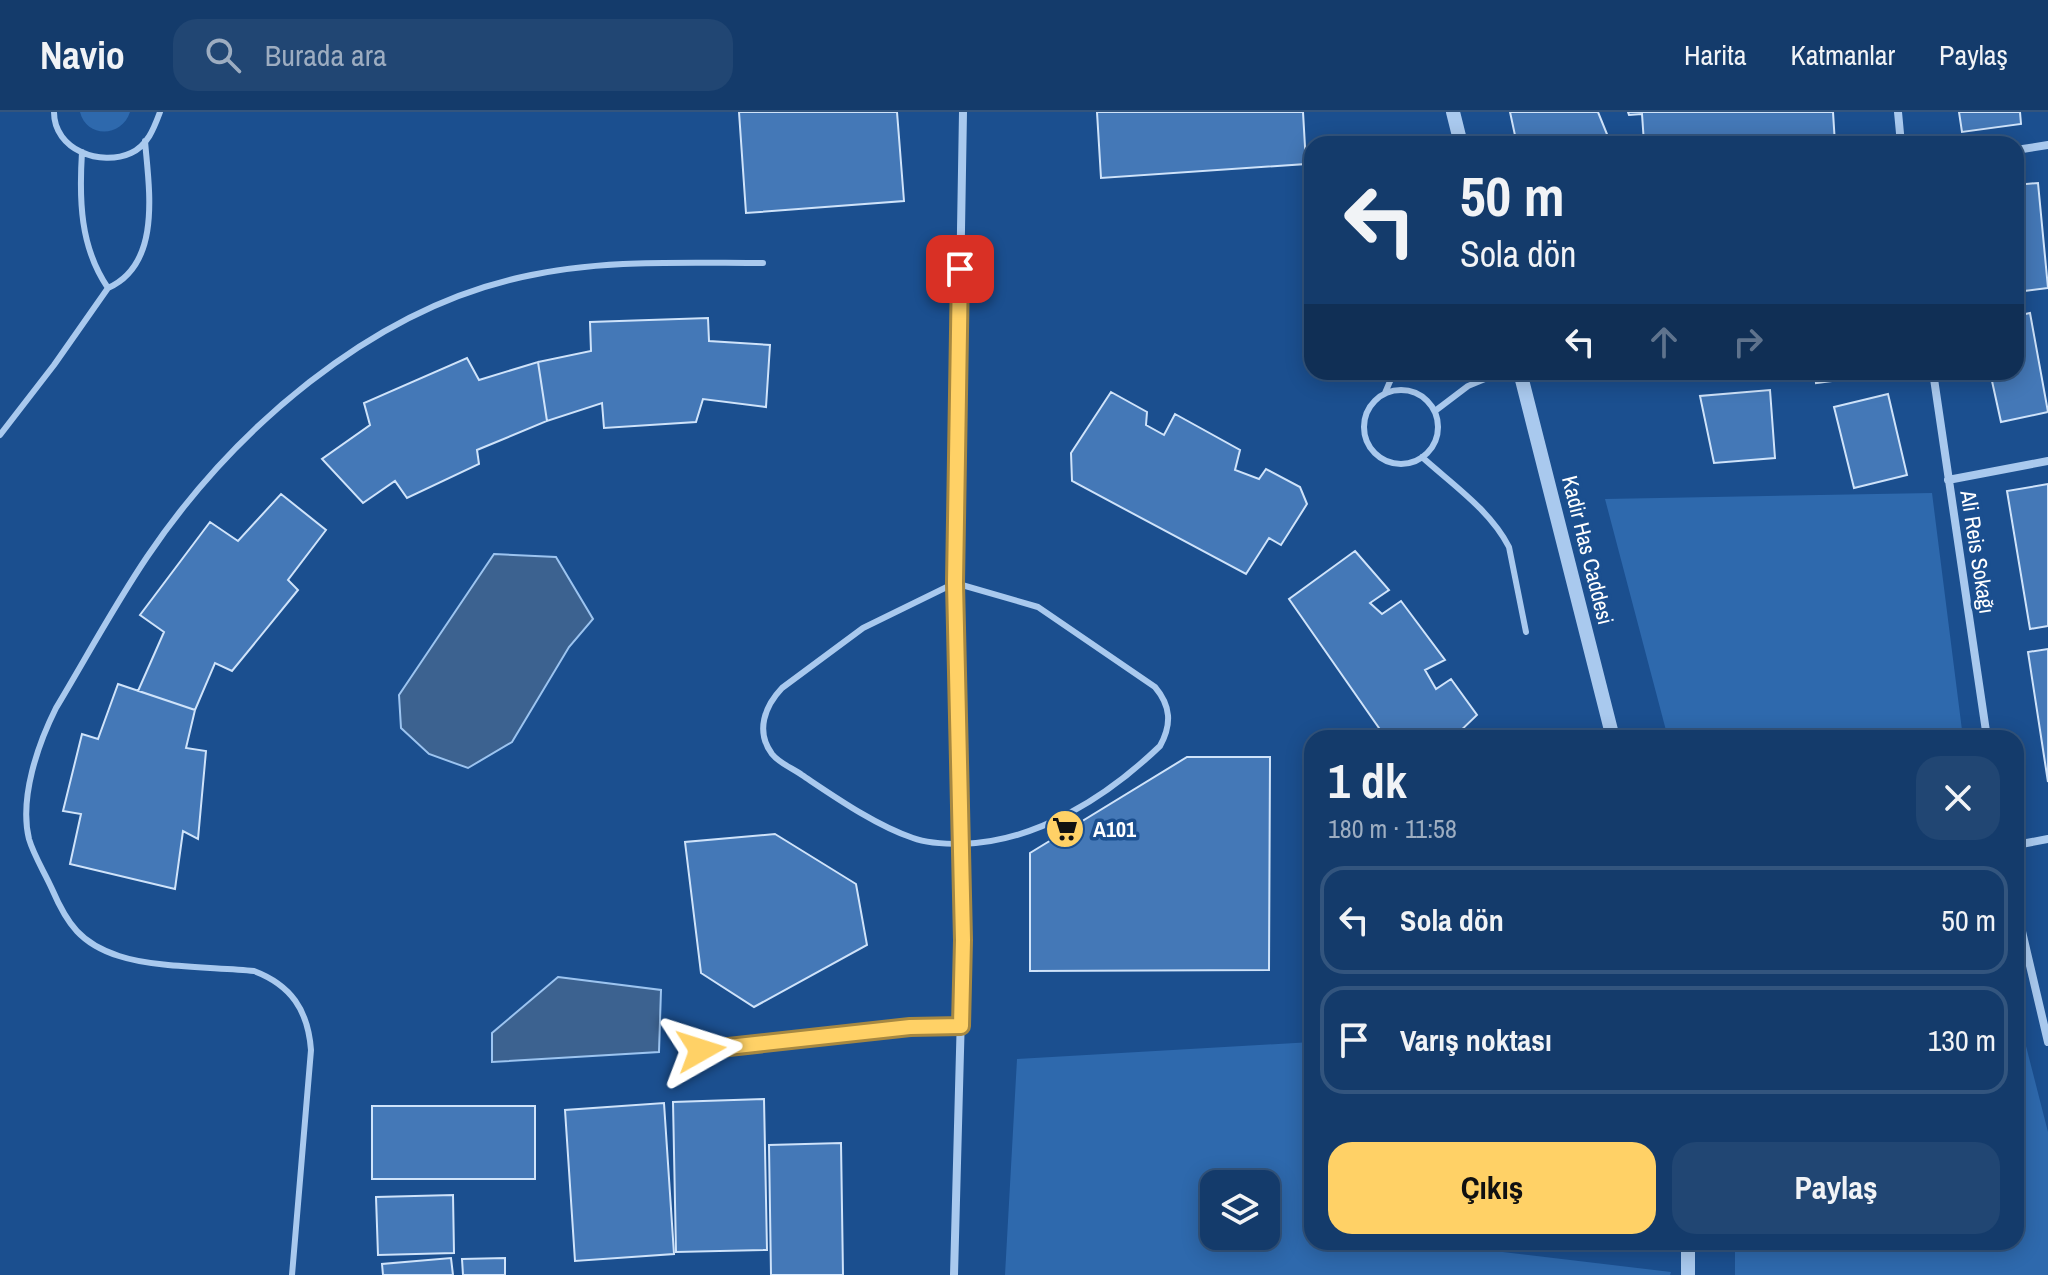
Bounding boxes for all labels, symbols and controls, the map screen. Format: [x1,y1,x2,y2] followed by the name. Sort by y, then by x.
[173,19,733,91] search box
[40,30,125,81] text: Navio
[201,33,245,77] icon: search
[265,35,387,75] text: Burada ara
[1684,36,1746,74] text: Harita
[1790,36,1895,74] text: Katmanlar
[1939,36,2008,74] text: Paylaş
[1460,158,1565,233] text: 50 m
[1328,168,1432,272] icon: left
[1460,230,1577,278] text: Sola dön
[926,235,994,303] pin
[938,247,982,291] icon: arrive
[1558,320,1602,364] icon: left
[1642,320,1686,364] icon: ahead
[1726,320,1770,364] icon: right
[1555,472,1621,628] street label: Kadir Has Caddesi
[1953,487,2003,616] street label: Ali Reis Sokağı
[1328,748,1407,813] text: 1 dk
[1916,756,2000,840] button: close
[1044,808,1086,850] supermarket icon: A101
[1328,811,1457,846] text: 180 m · 11:58
[1093,814,1137,844] place label: A101
[1332,898,1376,942] icon: left
[1400,900,1504,940] text: Sola dön
[1941,900,1996,940] text: 50 m
[659,1008,743,1092] position arrow
[1332,1018,1376,1062] icon: arrive
[1400,1020,1552,1060] text: Varış noktası
[1928,1020,1996,1060] text: 130 m
[1328,1142,1656,1234] button: Çıkış
[1672,1142,2000,1234] button: Paylaş
[1200,1170,1280,1250] map controls
[1200,1170,1280,1250] button: layers

